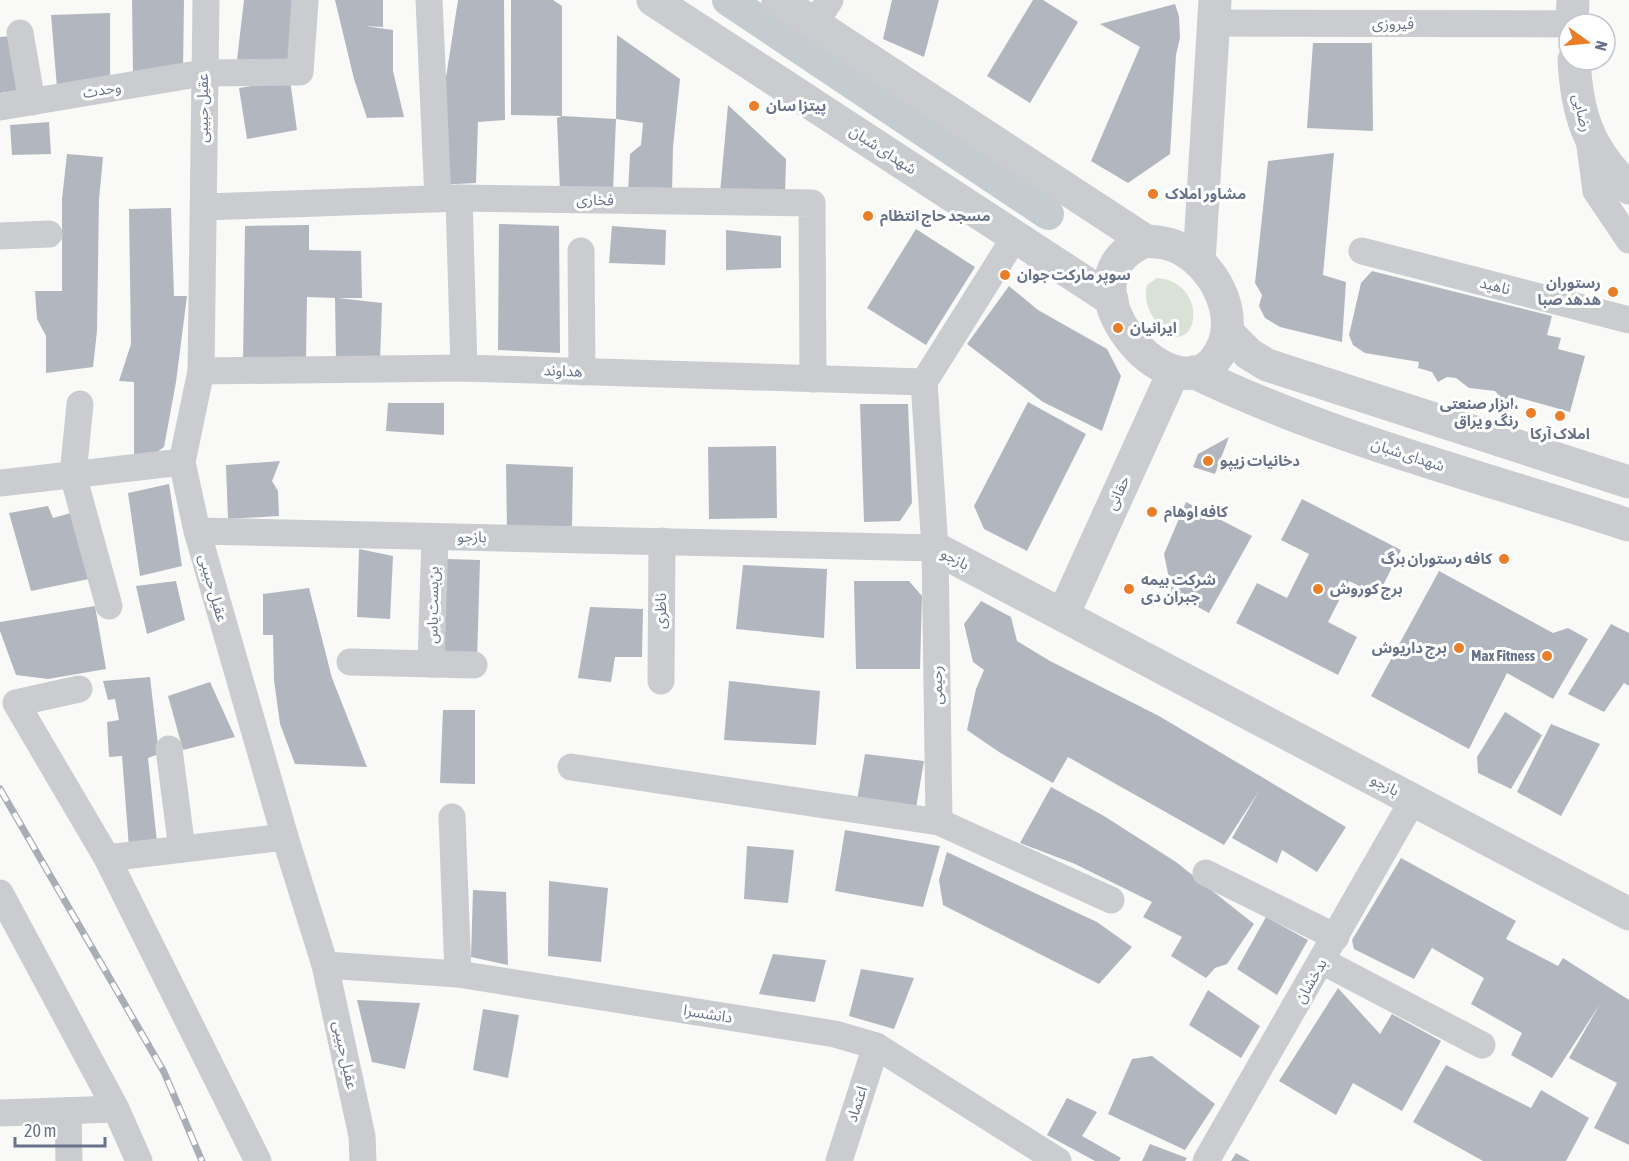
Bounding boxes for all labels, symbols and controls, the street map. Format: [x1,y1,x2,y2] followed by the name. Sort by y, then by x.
[1557,12,1617,72] north arrow
[1372,15,1414,33] street label: فیروزی
[1592,39,1611,53] text: N
[194,73,212,143] street label: عقیل حبیبی
[82,78,122,102] street label: وحدت
[1569,92,1595,134] street label: رضایی
[766,97,826,116] place label: پیتزا سان
[747,99,761,113] marker: پیتزا سان
[846,122,920,178] street label: شهدای شبان
[1165,185,1246,203] place label: مشاور املاک
[1146,187,1160,201] marker: مشاور املاک
[576,191,614,209] street label: فخاری
[880,207,990,227] place label: مسجد حاج انتظام
[861,209,875,223] marker: مسجد حاج انتظام
[1017,266,1131,285] place label: سوپر مارکت جوان
[998,268,1012,282] marker: سوپر مارکت جوان
[1478,274,1512,298] street label: ناهید
[1537,274,1601,308] place label: رستوران هدهد صبا
[1606,285,1620,299] marker: رستوران هدهد صبا
[1130,319,1177,337] place label: ایرانیان
[1111,321,1125,335] marker: ایرانیان
[543,361,583,381] street label: هداوند
[1440,395,1519,430] place label: ابزار صنعتی، رنگ و یراق
[1524,406,1538,420] marker: ابزار صنعتی، رنگ و یراق
[1553,409,1567,423] marker: املاک آرکا
[1530,425,1590,443] place label: املاک آرکا
[1369,435,1447,475] street label: شهدای شبان
[1220,452,1300,471] place label: دخانیات زیپو
[1201,454,1215,468] marker: دخانیات زیپو
[1103,473,1134,513] street label: حقانی
[1164,503,1228,523] place label: کافه اوهام
[1145,505,1159,519] marker: کافه اوهام
[457,528,487,546] street label: بازجو
[938,544,972,574] street label: بازجو
[1381,550,1492,568] place label: کافه رستوران برگ
[195,552,231,624] street label: عقیل حبیبی
[1497,552,1511,566] marker: کافه رستوران برگ
[423,566,443,644] street label: بن‌بست یاس
[1141,571,1216,606] place label: شرکت بیمه جبران دی
[1330,580,1403,600] place label: برج کوروش
[1122,582,1136,596] marker: شرکت بیمه جبران دی
[1311,582,1325,596] marker: برج کوروش
[652,593,670,629] street label: ناظری
[1372,639,1447,659] place label: برج داریوش
[1452,641,1466,655] marker: برج داریوش
[1471,647,1536,664] place label: Max Fitness
[1540,649,1554,663] marker: Max Fitness
[928,665,946,705] street label: رحیمی
[1368,770,1402,800] street label: بازجو
[1291,956,1331,1006] street label: بدخشان
[682,1001,734,1027] street label: دانشسرا
[329,1019,361,1091] street label: عقیل حبیبی
[843,1084,870,1124] street label: اعتماد
[15,1110,105,1148] scale bar
[24,1120,56,1141] text: 20 m

